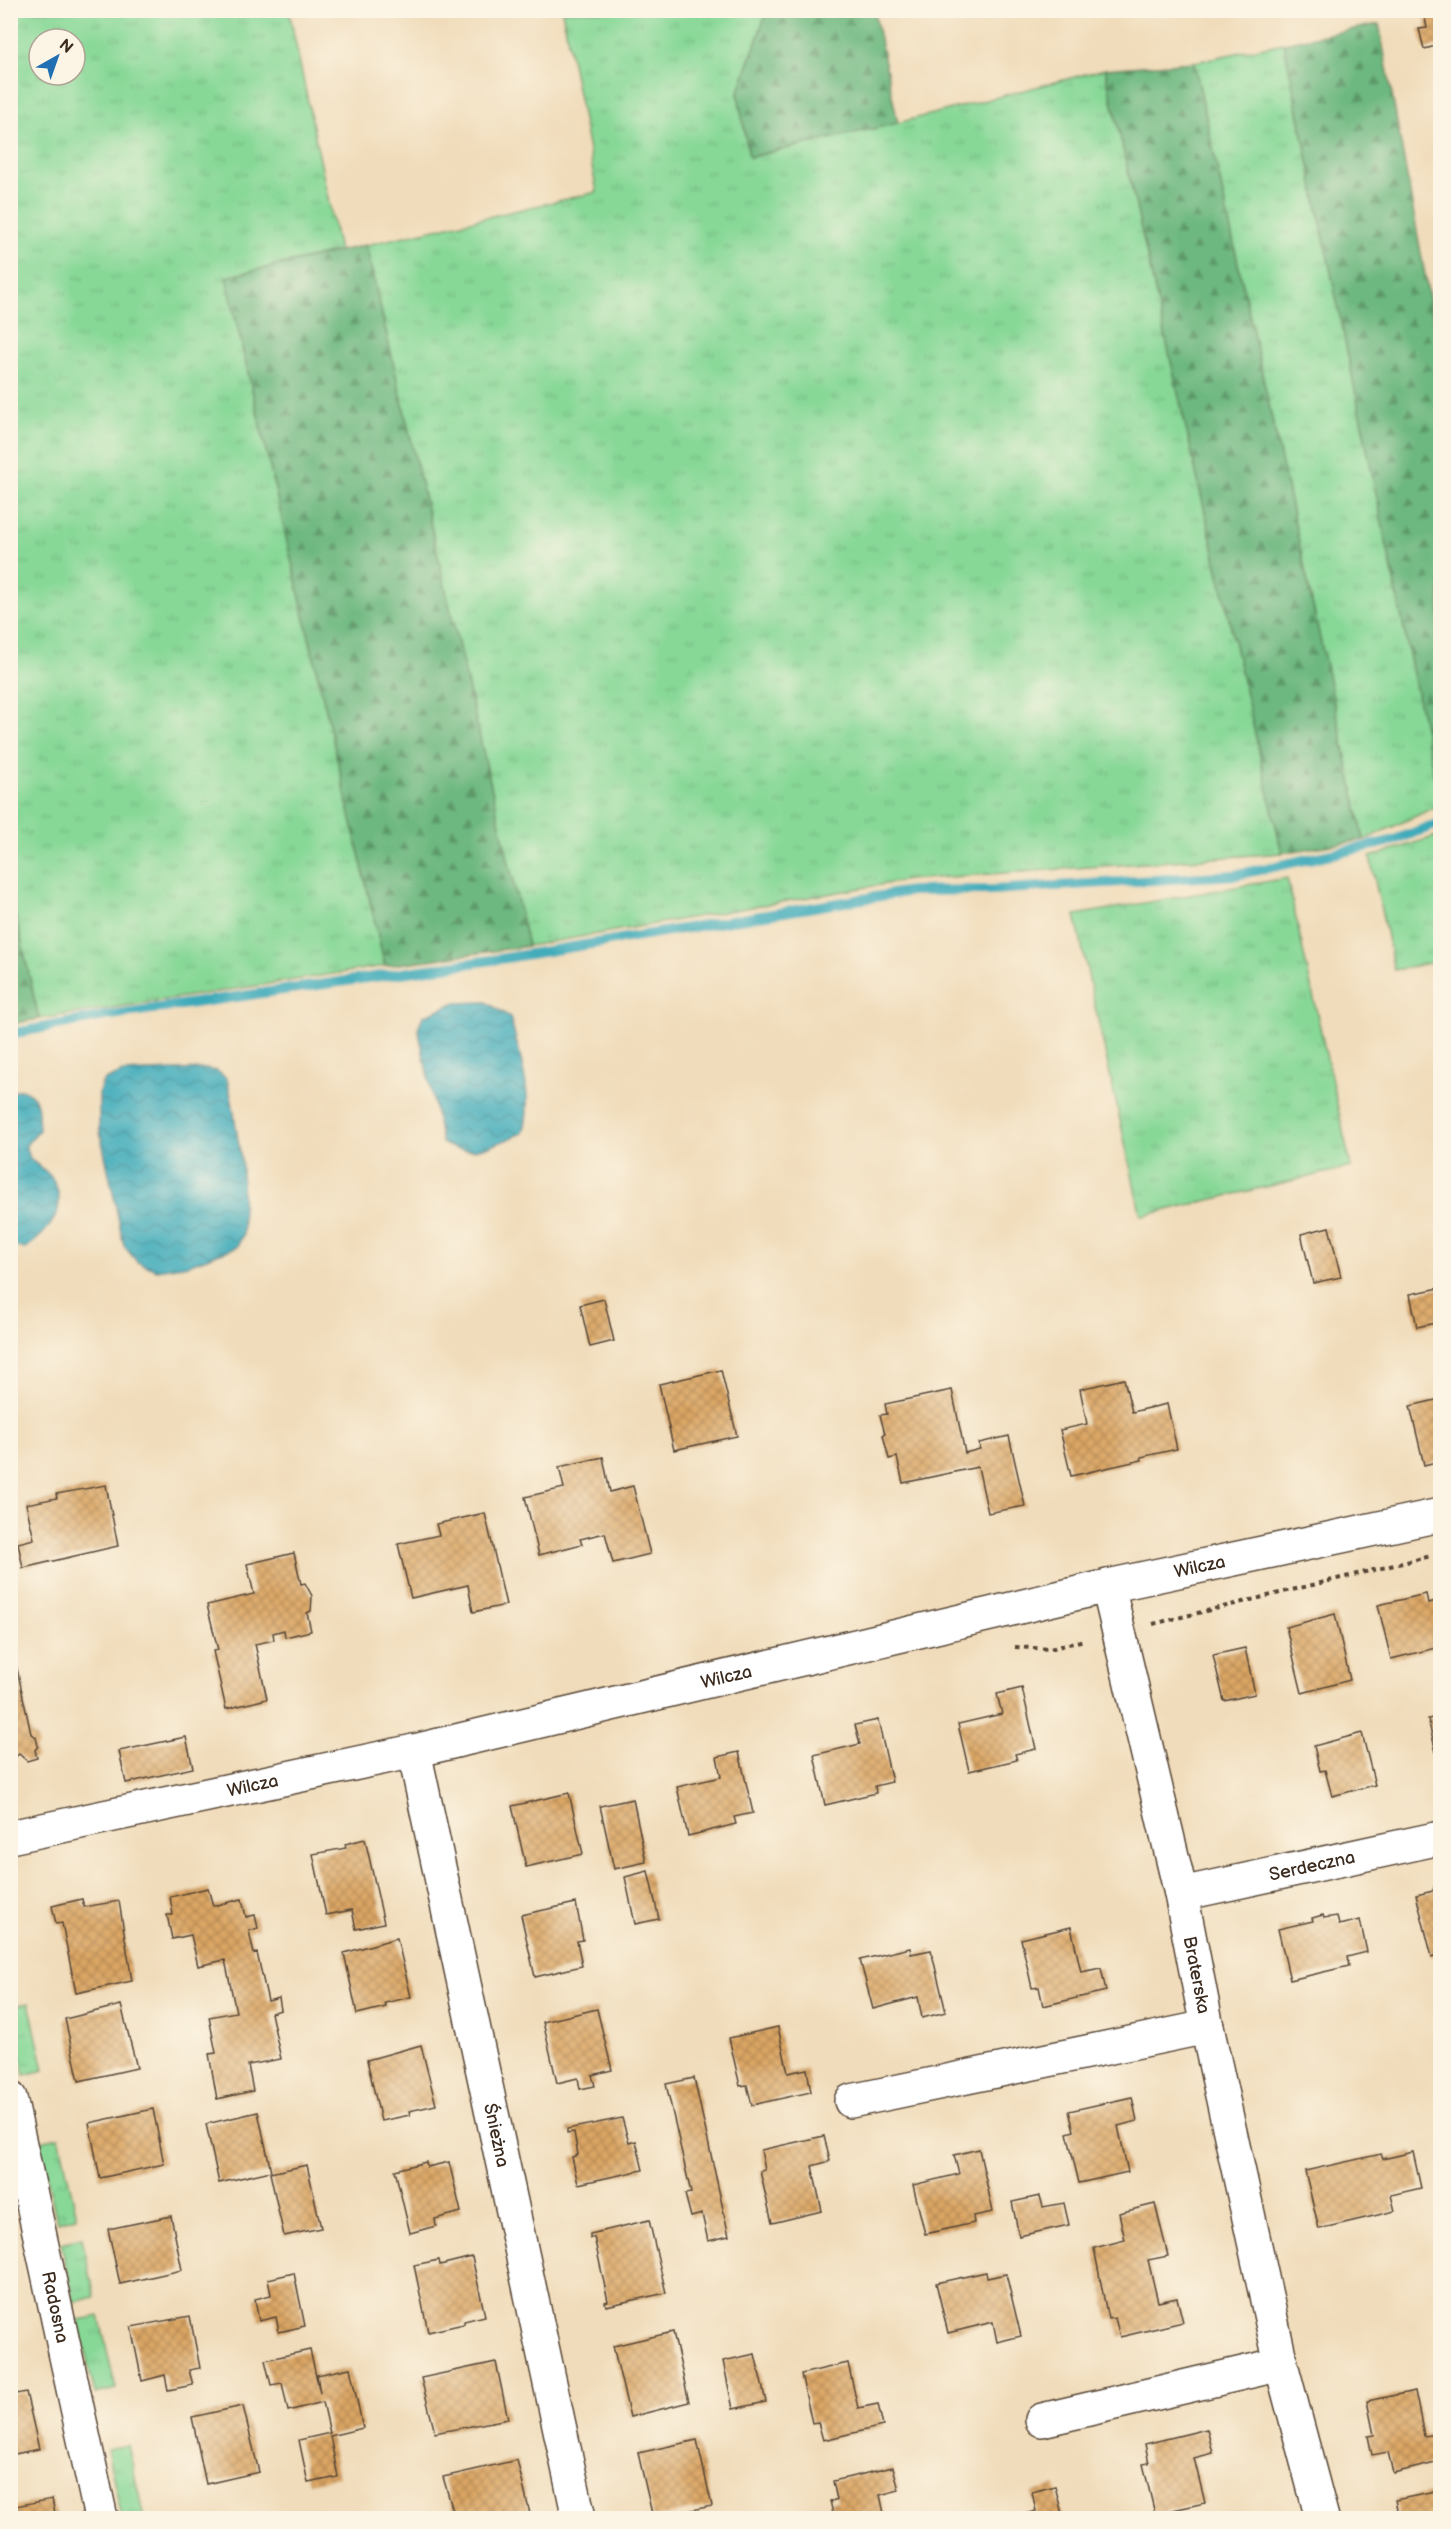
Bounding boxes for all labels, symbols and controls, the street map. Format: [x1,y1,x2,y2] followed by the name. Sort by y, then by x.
[27,27,87,87] north arrow
[55,36,76,58] text: N
[1172,1551,1227,1583] street label: Wilcza
[699,1661,754,1693] street label: Wilcza
[225,1770,280,1802] street label: Wilcza
[1267,1847,1357,1886] street label: Serdeczna
[1178,1934,1214,2016] street label: Braterska
[479,2101,513,2169] street label: Śnieżna
[37,2269,73,2345] street label: Radosna

